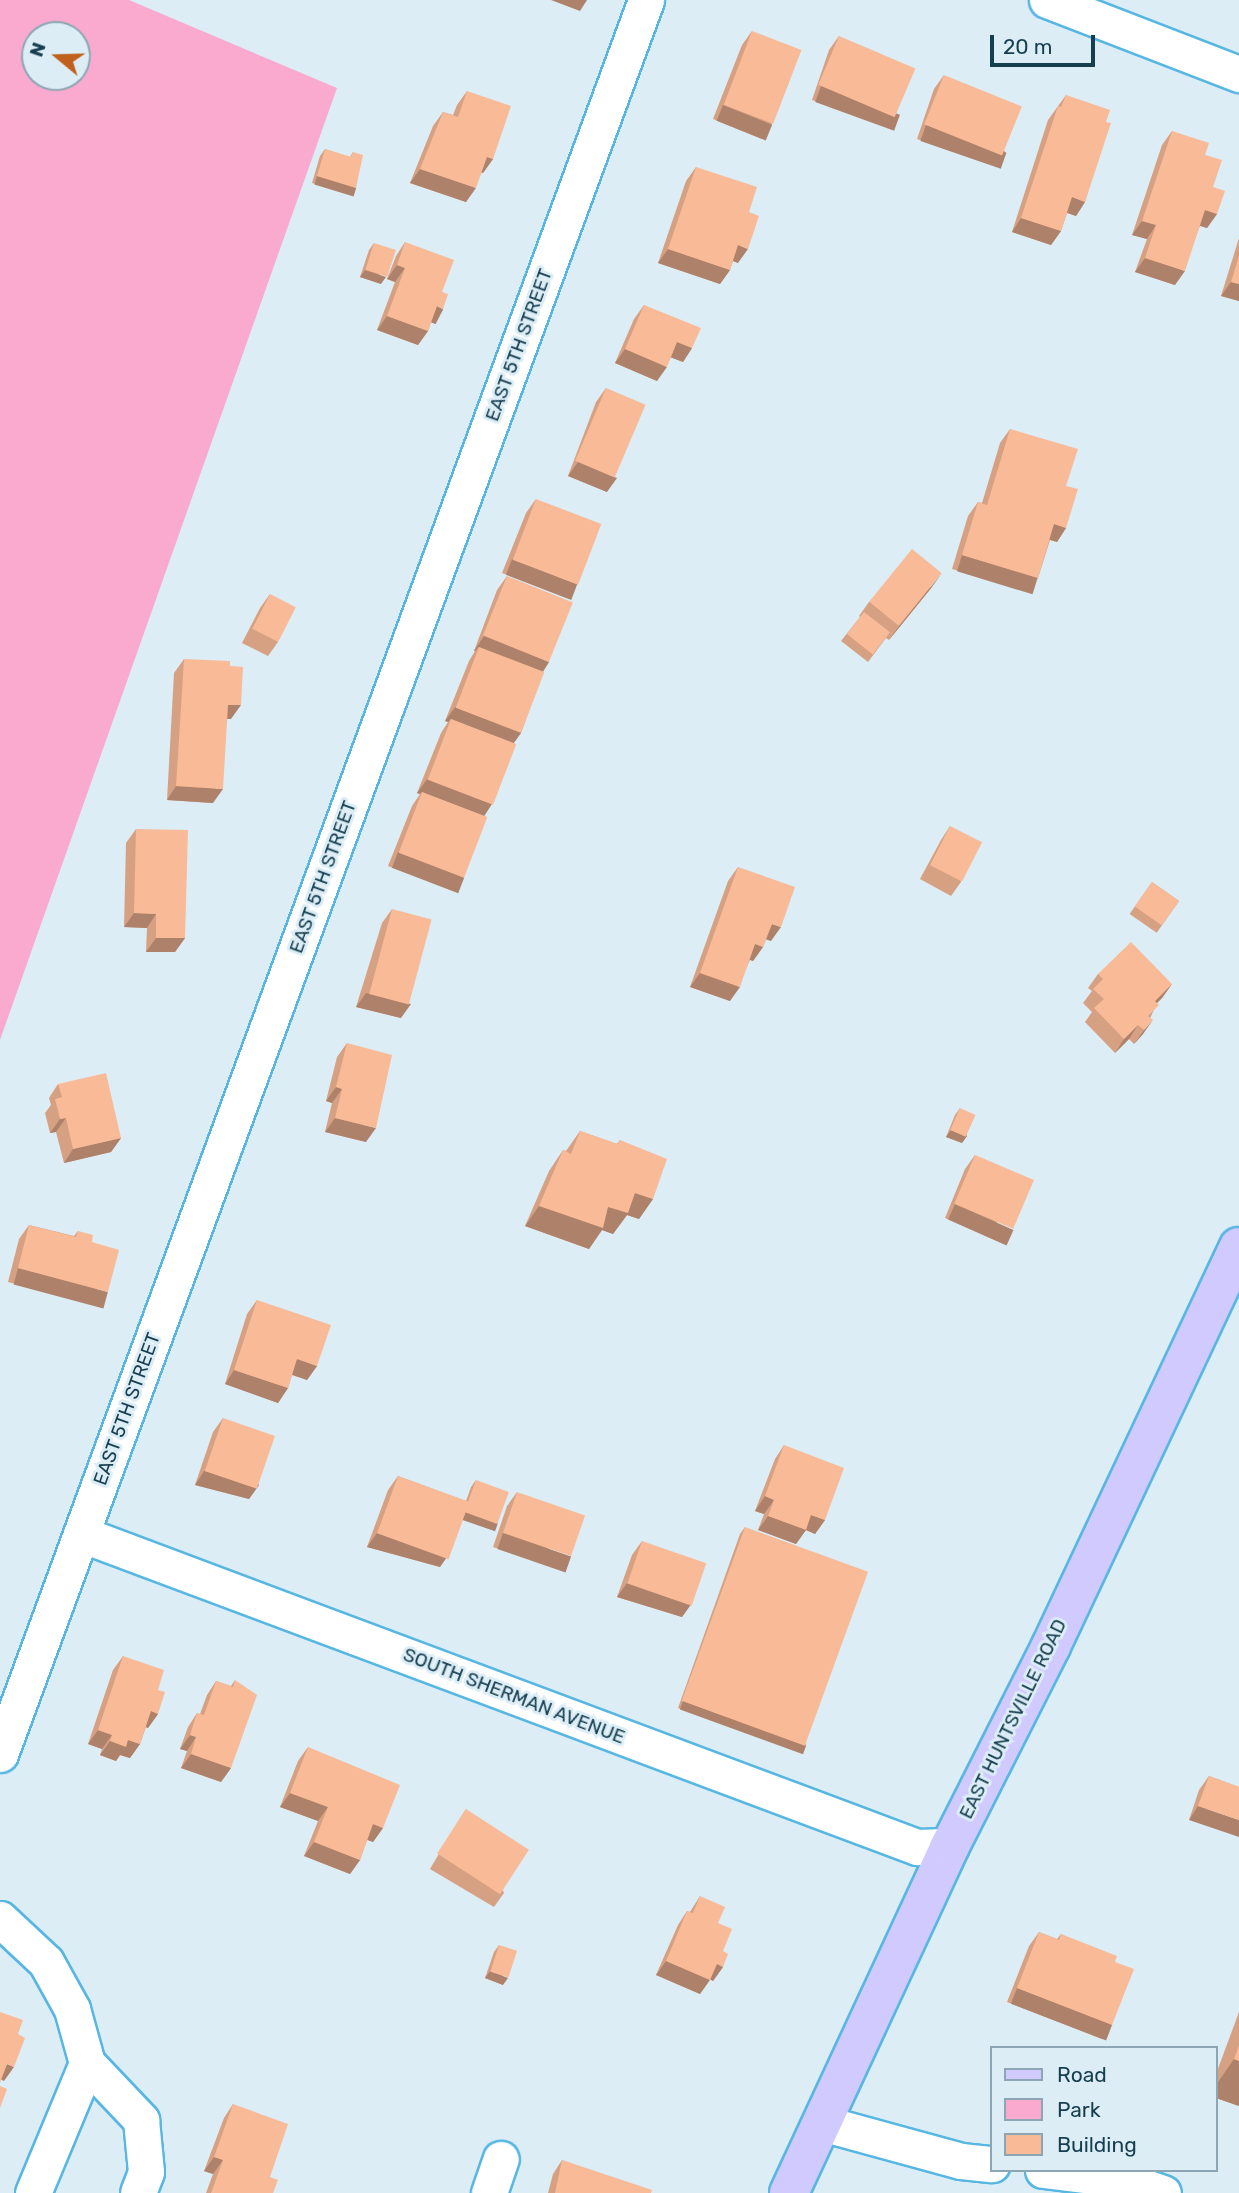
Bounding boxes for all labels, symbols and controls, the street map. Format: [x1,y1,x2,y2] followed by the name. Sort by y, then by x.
[21,21,91,91] north arrow
[994,21,1099,65] scale bar
[1003,34,1052,59] text: 20 m
[24,39,51,60] text: N
[481,265,557,425] street label: EAST 5TH STREET
[285,797,361,957] street label: EAST 5TH STREET
[89,1329,165,1489] street label: EAST 5TH STREET
[955,1615,1071,1823] street label: EAST HUNTSVILLE ROAD
[400,1643,628,1749] street label: SOUTH SHERMAN AVENUE
[990,2046,1218,2172] legend
[1057,2062,1107,2087] text: Road
[1057,2097,1101,2122] text: Park
[1057,2132,1137,2157] text: Building

